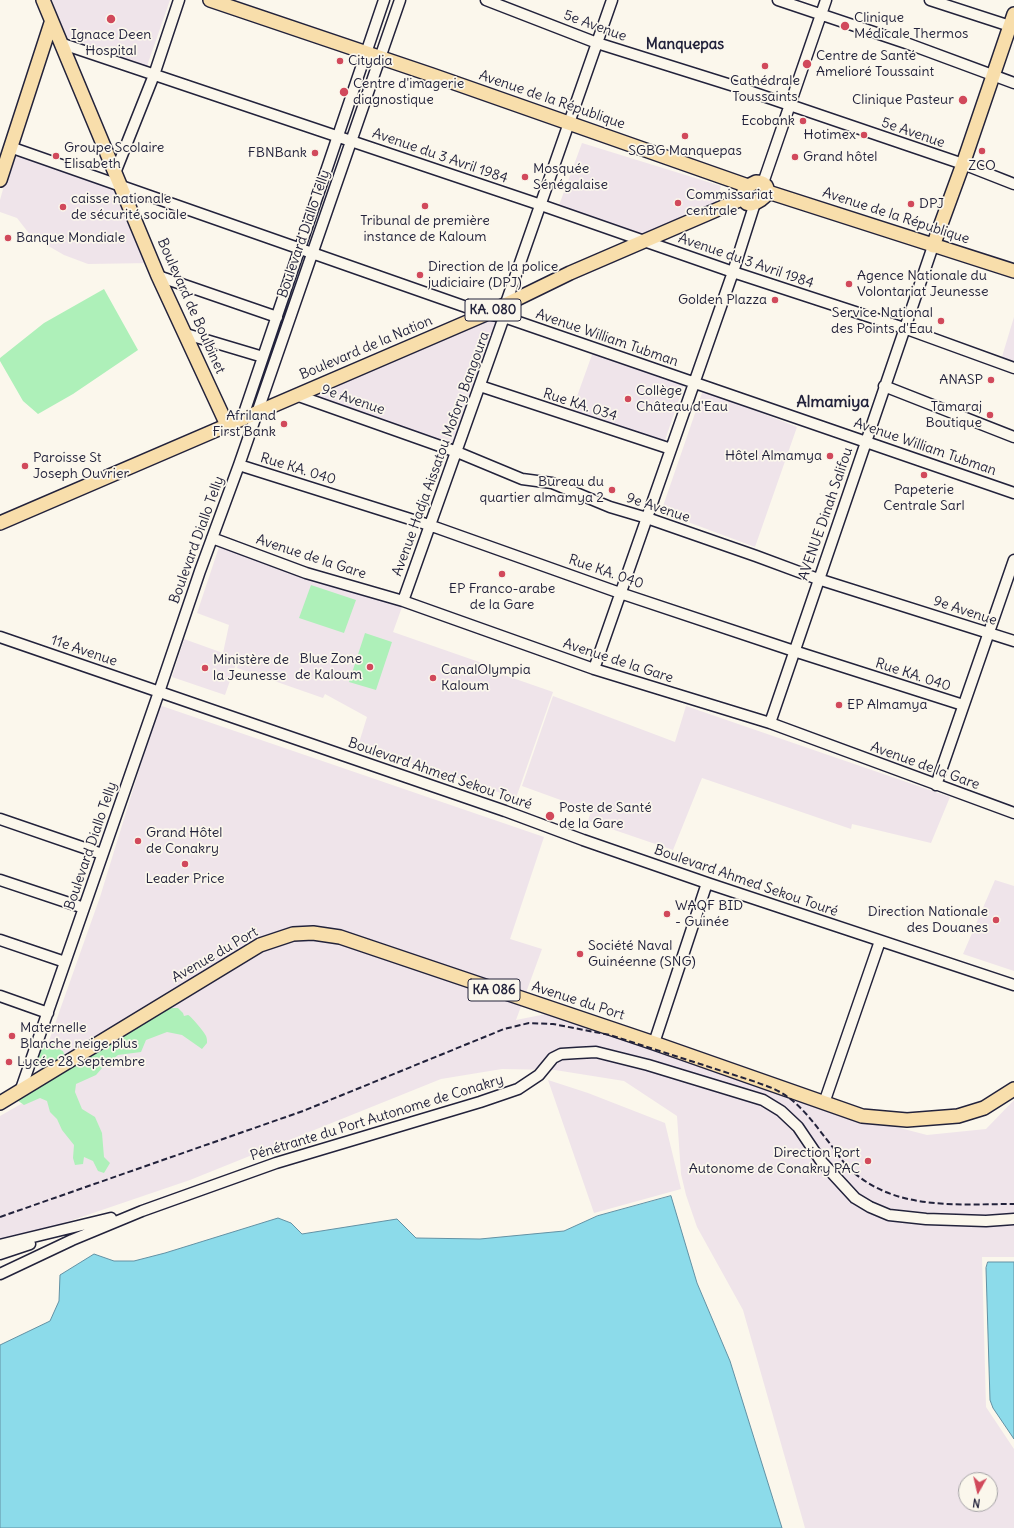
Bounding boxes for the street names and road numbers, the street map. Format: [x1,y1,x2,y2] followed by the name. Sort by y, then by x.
[561,7,629,45] street label: 5e Avenue
[477,67,627,133] street label: Avenue de la République
[879,114,947,152] street label: 5e Avenue
[370,125,510,187] street label: Avenue du 3 Avril 1984
[274,168,334,300] street label: Boulevard Diallo Telly
[820,184,972,248] street label: Avenue de la République
[676,230,816,292] street label: Avenue du 3 Avril 1984
[154,236,228,376] street label: Boulevard de Boulbinet
[465,299,521,321] road number: KA. 080
[533,306,681,370] street label: Avenue William Tubman
[297,312,435,384] street label: Boulevard de la Nation
[389,330,493,578] street label: Avenue Hadja Aissatou Mofory Bangoura
[319,381,387,419] street label: 9e Avenue
[541,385,619,425] street label: Rue KA. 034
[851,415,999,479] street label: Avenue William Tubman
[795,445,857,583] street label: AVENUE Dinah Salifou
[258,450,338,488] street label: Rue KA. 040
[166,474,228,606] street label: Boulevard Diallo Telly
[624,490,692,526] street label: 9e Avenue
[254,531,368,583] street label: Avenue de la Gare
[566,551,646,593] street label: Rue KA. 040
[931,593,999,629] street label: 9e Avenue
[49,632,119,670] street label: 11e Avenue
[561,635,675,687] street label: Avenue de la Gare
[873,655,953,695] street label: Rue KA. 040
[346,735,534,813] street label: Boulevard Ahmed Sekou Touré
[868,738,982,794] street label: Avenue de la Gare
[61,780,121,912] street label: Boulevard Diallo Telly
[652,842,840,920] street label: Boulevard Ahmed Sekou Touré
[169,924,261,986] street label: Avenue du Port
[530,978,626,1024] street label: Avenue du Port
[468,979,520,1001] road number: KA 086
[248,1071,506,1165] street label: Pénétrante du Port Autonome de Conakry

